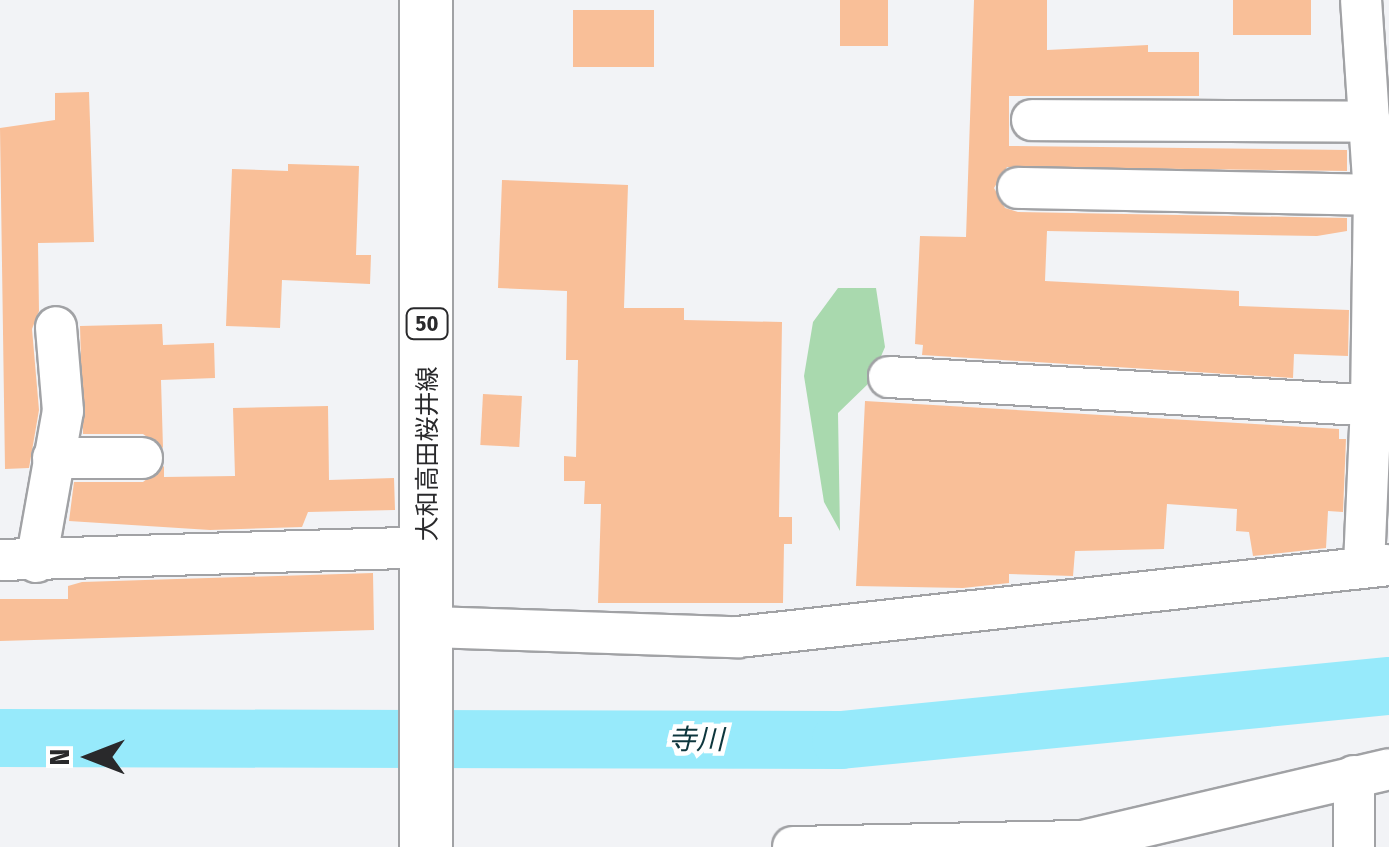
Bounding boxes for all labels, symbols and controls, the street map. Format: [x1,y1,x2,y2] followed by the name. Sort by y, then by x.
[404,307,450,341] road number: 50
[413,367,443,541] street label: 大和高田桜井線
[40,707,140,807] north arrow
[668,723,724,757] water label: 寺川
[43,749,76,765] text: N

